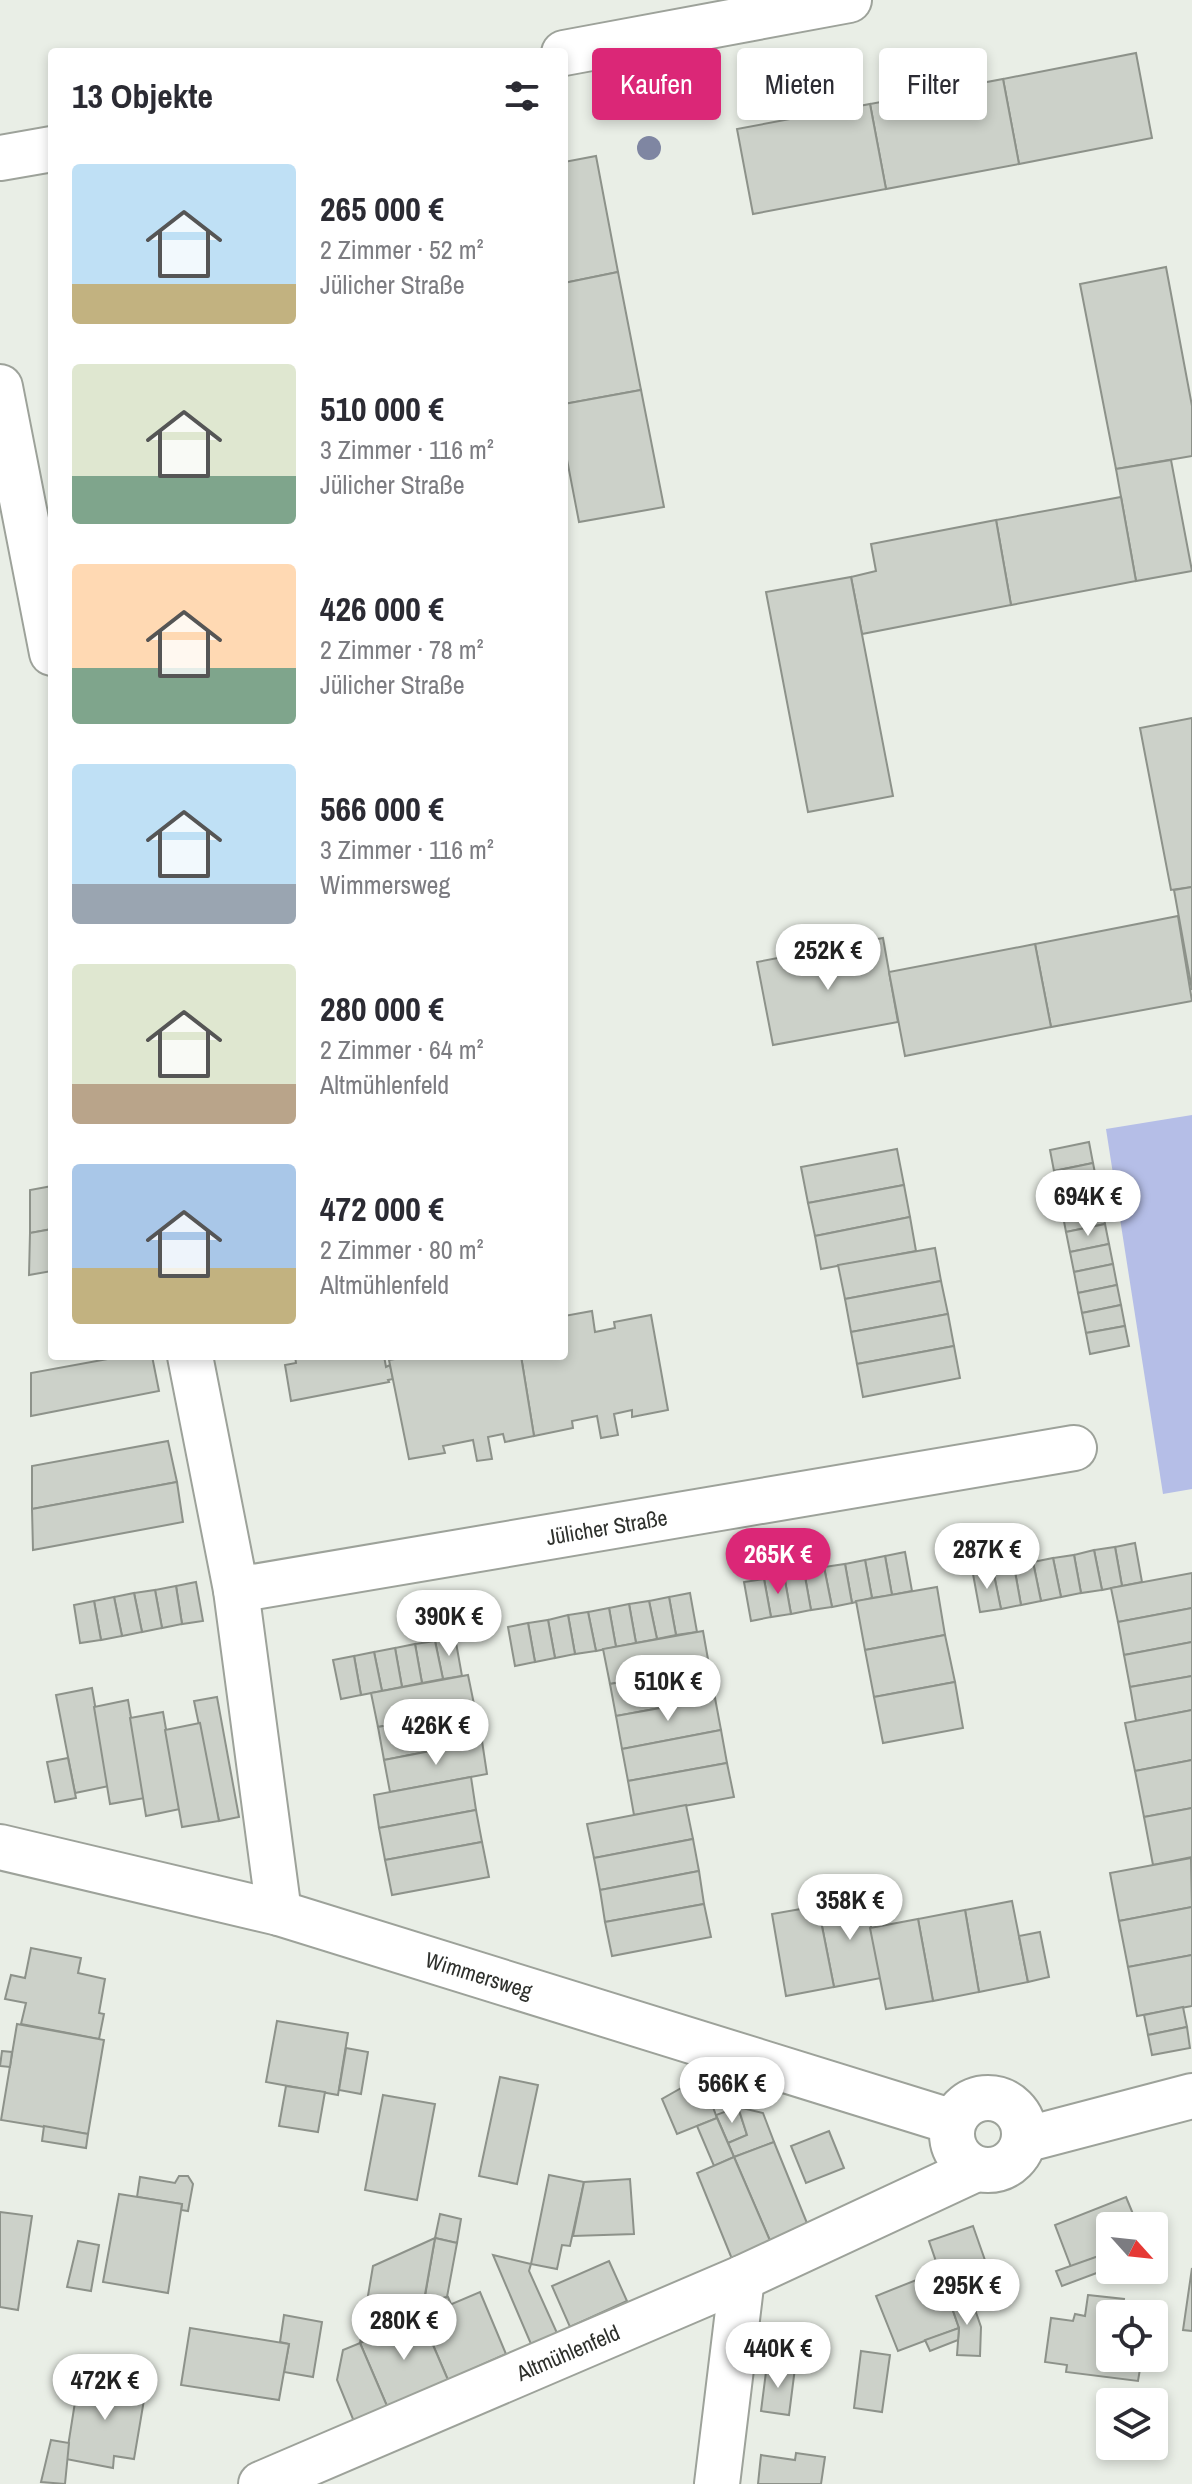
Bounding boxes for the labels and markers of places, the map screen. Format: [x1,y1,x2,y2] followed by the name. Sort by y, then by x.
[763,924,893,992] pin: 252K €
[1023,1170,1153,1238] pin: 694K €
[922,1523,1052,1591] pin: 287K €
[713,1528,843,1596] pin: 265K €
[384,1590,514,1658] pin: 390K €
[603,1655,733,1723] pin: 510K €
[371,1699,501,1767] pin: 426K €
[785,1874,915,1942] pin: 358K €
[667,2057,797,2125] pin: 566K €
[902,2259,1032,2327] pin: 295K €
[339,2294,469,2362] pin: 280K €
[713,2322,843,2390] pin: 440K €
[40,2354,170,2422] pin: 472K €

